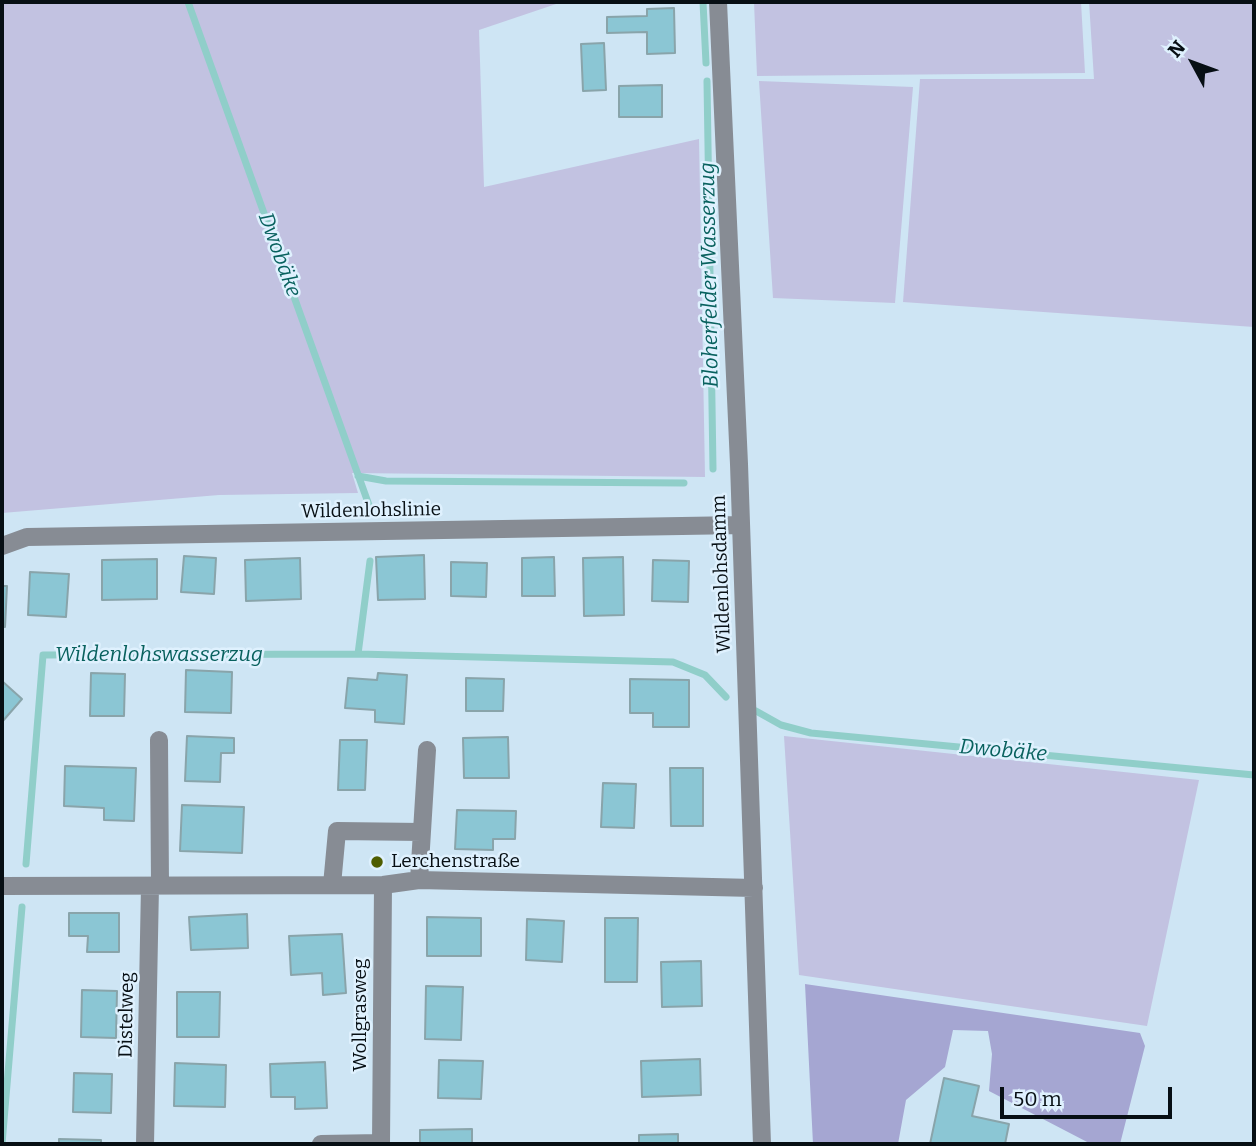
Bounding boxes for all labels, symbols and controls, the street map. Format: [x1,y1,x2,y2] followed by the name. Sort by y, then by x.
[1158,28,1228,98] north arrow
[1163,36,1190,62] text: N
[695,162,725,388] water label: Bloherfelder Wasserzug
[252,209,306,301] water label: Dwobäke
[708,494,736,654] street label: Wildenlohsdamm
[301,498,441,524] street label: Wildenlohslinie
[55,642,263,668] water label: Wildenlohswasserzug
[958,735,1048,767] water label: Dwobäke
[391,851,520,873] place label: Lerchenstraße
[369,854,385,870] marker: Lerchenstraße
[350,958,372,1072] street label: Wollgrasweg
[115,972,139,1058] street label: Distelweg
[1004,1072,1176,1116] scale bar
[1013,1086,1062,1112] text: 50 m

